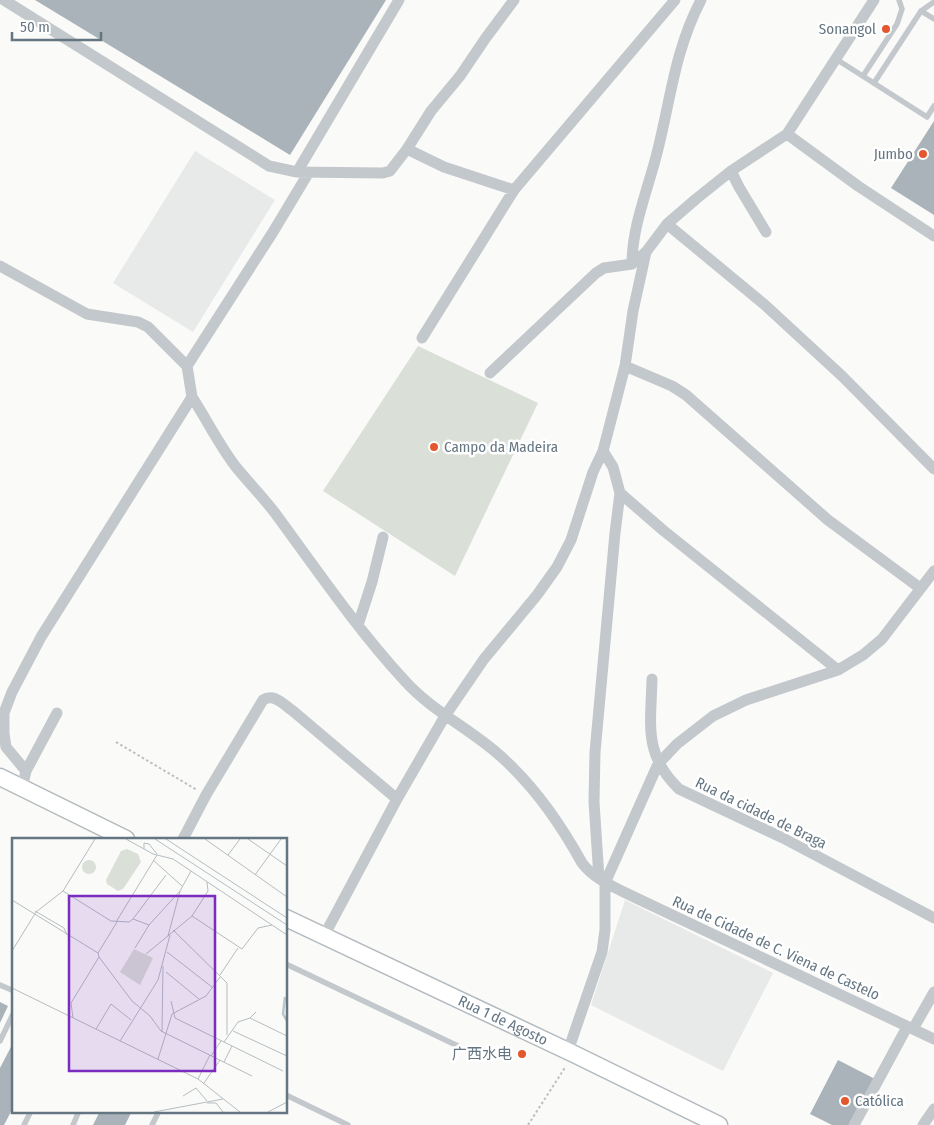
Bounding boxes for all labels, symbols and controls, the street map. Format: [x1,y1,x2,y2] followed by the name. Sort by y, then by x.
[12,10,101,42] scale bar
[20,18,50,36] text: 50 m
[819,20,876,38] place label: Sonangol
[880,23,892,35] marker: Sonangol
[874,145,913,163] place label: Jumbo
[917,148,929,160] marker: Jumbo
[444,438,558,456] place label: Campo da Madeira
[428,441,440,453] marker: Campo da Madeira
[692,773,830,853] street label: Rua da cidade de Braga
[12,838,288,1112] inset map
[670,892,883,1004] street label: Rua de Cidade de C. Viena de Castelo
[455,992,551,1049] street label: Rua 1 de Agosto
[452,1045,512,1063] place label: 广西水电
[516,1048,528,1060] marker: 广西水电
[855,1092,904,1110] place label: Católica
[839,1095,851,1107] marker: Católica

